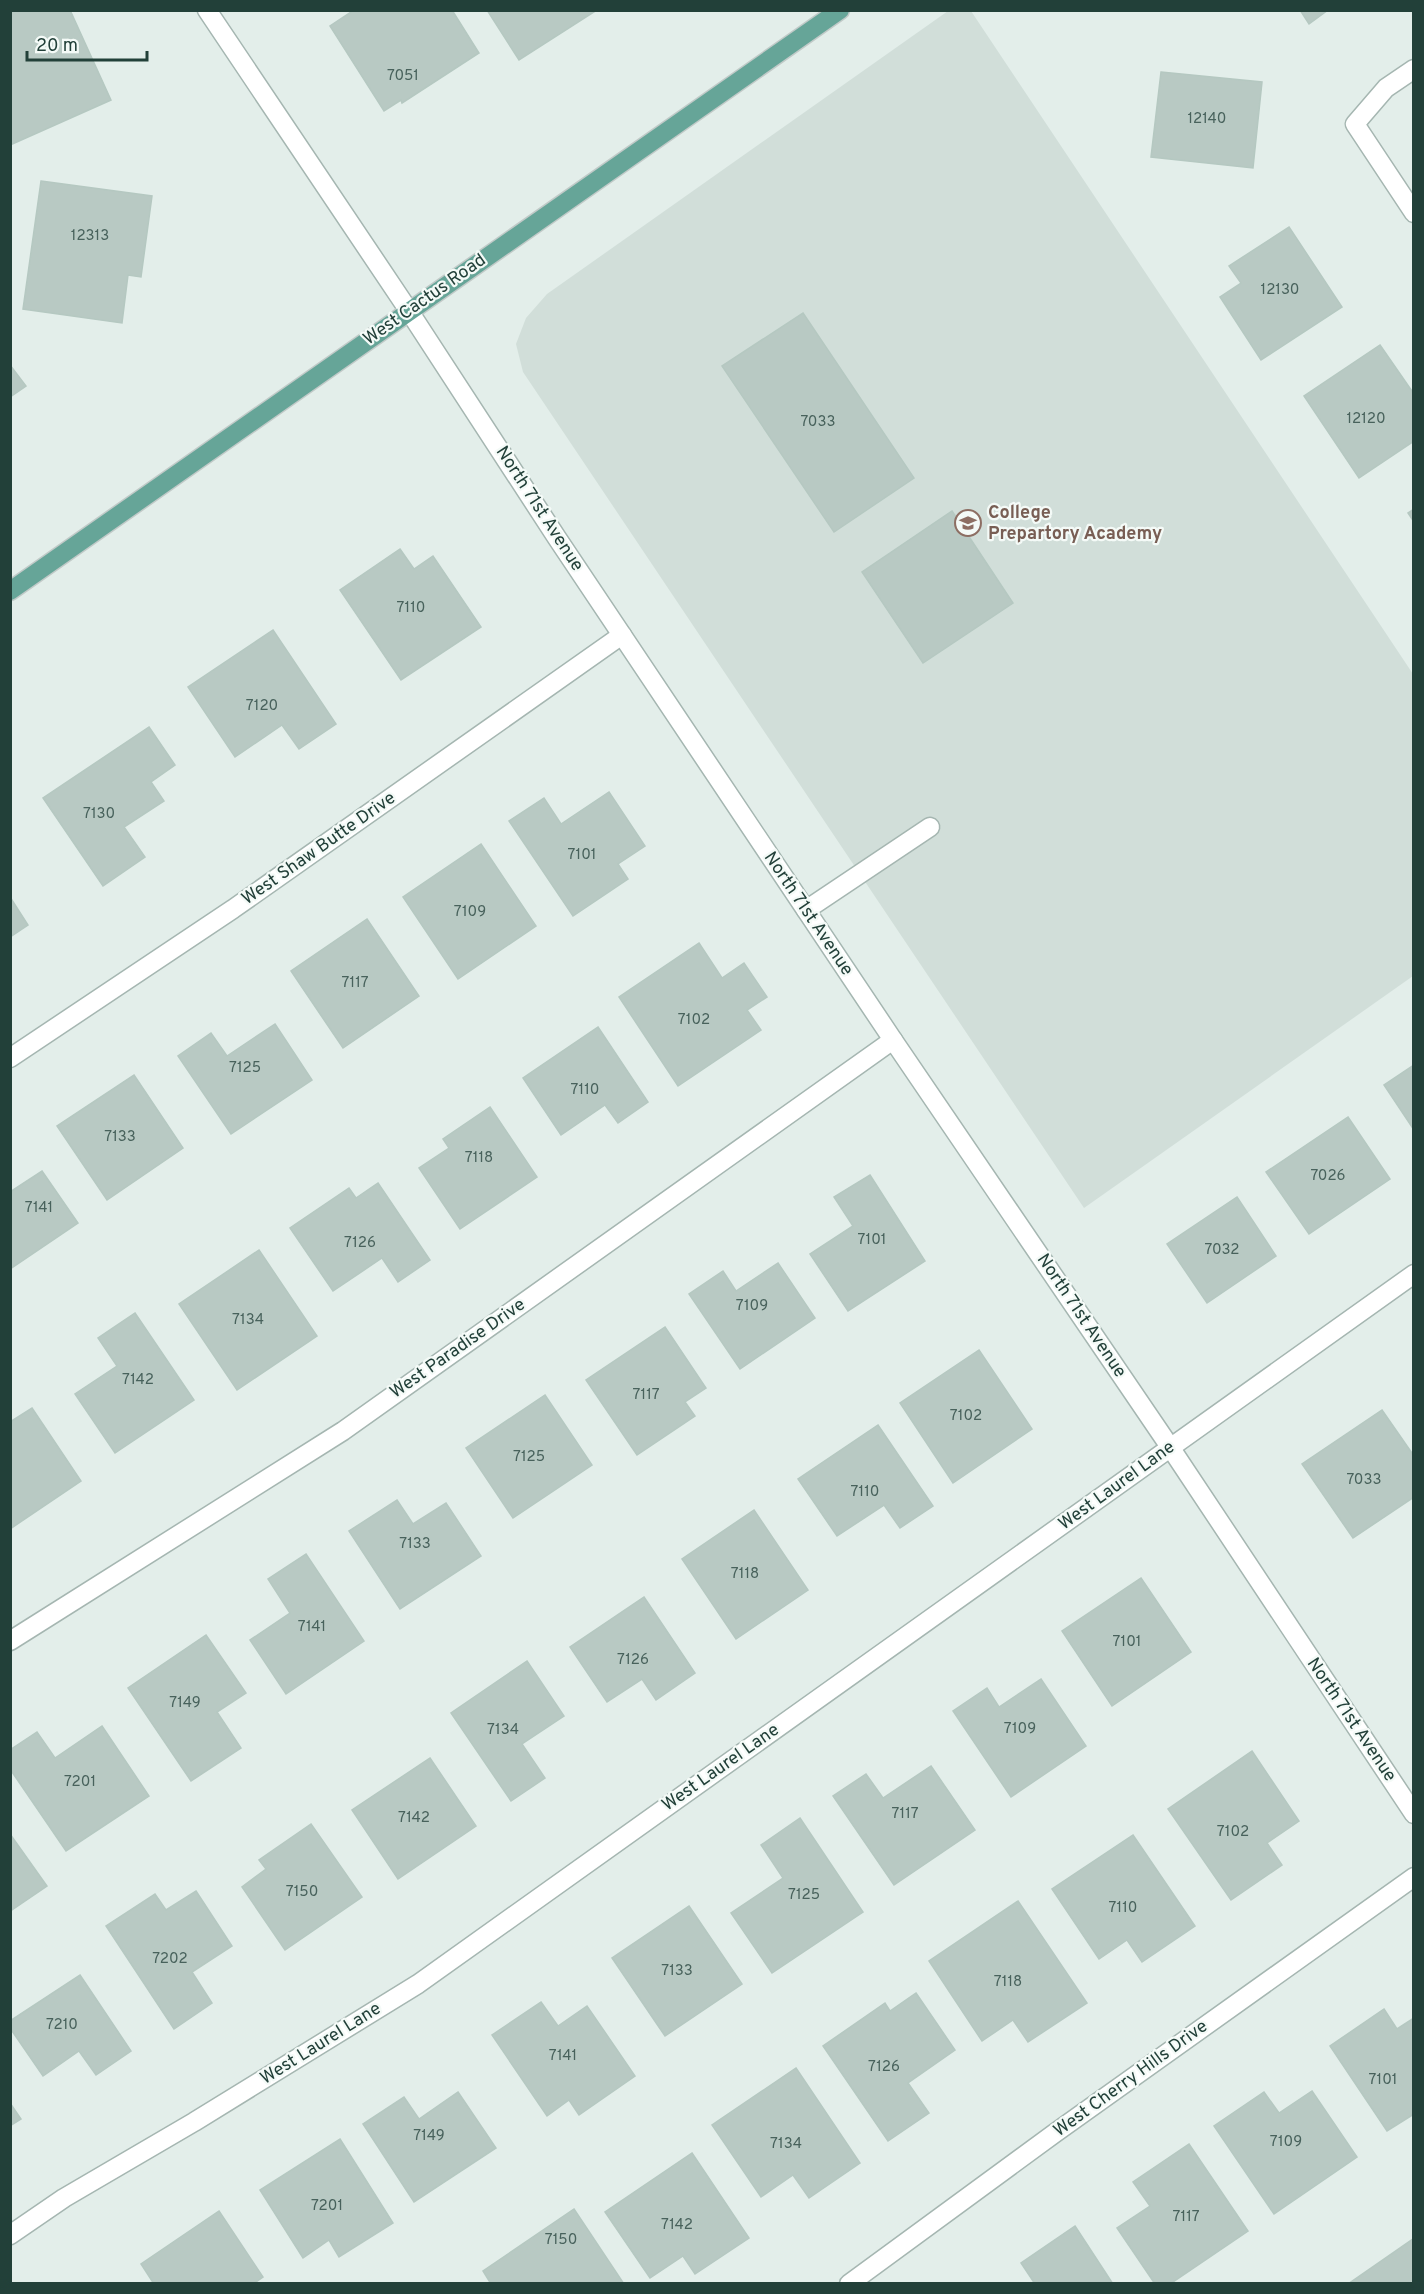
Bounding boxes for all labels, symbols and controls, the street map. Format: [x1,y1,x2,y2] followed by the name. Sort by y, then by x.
[27,24,147,62] scale bar
[36,35,78,58] text: 20 m
[387,67,419,86] house number: 7051
[1187,110,1227,129] house number: 12140
[71,227,109,246] house number: 12313
[359,249,491,351] street label: West Cactus Road
[1261,281,1299,300] house number: 12130
[1346,410,1386,429] house number: 12120
[800,413,836,432] house number: 7033
[490,442,588,576] street label: North 71st Avenue
[988,502,1162,546] place label: College Prepartory Academy
[953,508,983,538] school or university icon: College Prepartory Academy
[397,599,425,618] house number: 7110
[246,697,278,716] house number: 7120
[238,787,400,911] street label: West Shaw Butte Drive
[83,805,115,824] house number: 7130
[568,846,596,865] house number: 7101
[758,847,858,981] street label: North 71st Avenue
[454,903,486,922] house number: 7109
[341,974,369,993] house number: 7117
[678,1011,710,1030] house number: 7102
[229,1059,261,1078] house number: 7125
[571,1081,599,1100] house number: 7110
[104,1128,136,1147] house number: 7133
[465,1149,493,1168] house number: 7118
[1310,1167,1346,1186] house number: 7026
[25,1199,53,1218] house number: 7141
[858,1231,886,1250] house number: 7101
[344,1234,376,1253] house number: 7126
[1205,1241,1239,1260] house number: 7032
[1031,1249,1131,1383] street label: North 71st Avenue
[386,1294,530,1404] street label: West Paradise Drive
[736,1297,768,1316] house number: 7109
[232,1311,264,1330] house number: 7134
[122,1371,154,1390] house number: 7142
[632,1386,660,1405] house number: 7117
[950,1407,982,1426] house number: 7102
[1054,1436,1180,1536] street label: West Laurel Lane
[513,1448,545,1467] house number: 7125
[1346,1471,1382,1490] house number: 7033
[851,1483,879,1502] house number: 7110
[399,1535,431,1554] house number: 7133
[731,1565,759,1584] house number: 7118
[298,1618,326,1637] house number: 7141
[1113,1633,1141,1652] house number: 7101
[617,1651,649,1670] house number: 7126
[1301,1653,1401,1787] street label: North 71st Avenue
[169,1694,201,1713] house number: 7149
[658,1719,784,1817] street label: West Laurel Lane
[1004,1720,1036,1739] house number: 7109
[487,1721,519,1740] house number: 7134
[64,1773,96,1792] house number: 7201
[891,1805,919,1824] house number: 7117
[398,1809,430,1828] house number: 7142
[1217,1823,1249,1842] house number: 7102
[286,1883,318,1902] house number: 7150
[788,1886,820,1905] house number: 7125
[1109,1899,1137,1918] house number: 7110
[152,1950,188,1969] house number: 7202
[661,1962,693,1981] house number: 7133
[994,1973,1022,1992] house number: 7118
[256,1998,386,2090] street label: West Laurel Lane
[1049,2015,1213,2143] street label: West Cherry Hills Drive
[46,2016,78,2035] house number: 7210
[549,2047,577,2066] house number: 7141
[868,2058,900,2077] house number: 7126
[1369,2071,1397,2090] house number: 7101
[413,2127,445,2146] house number: 7149
[1270,2133,1302,2152] house number: 7109
[770,2135,802,2154] house number: 7134
[311,2197,343,2216] house number: 7201
[1172,2208,1200,2227] house number: 7117
[661,2216,693,2235] house number: 7142
[545,2231,577,2250] house number: 7150

